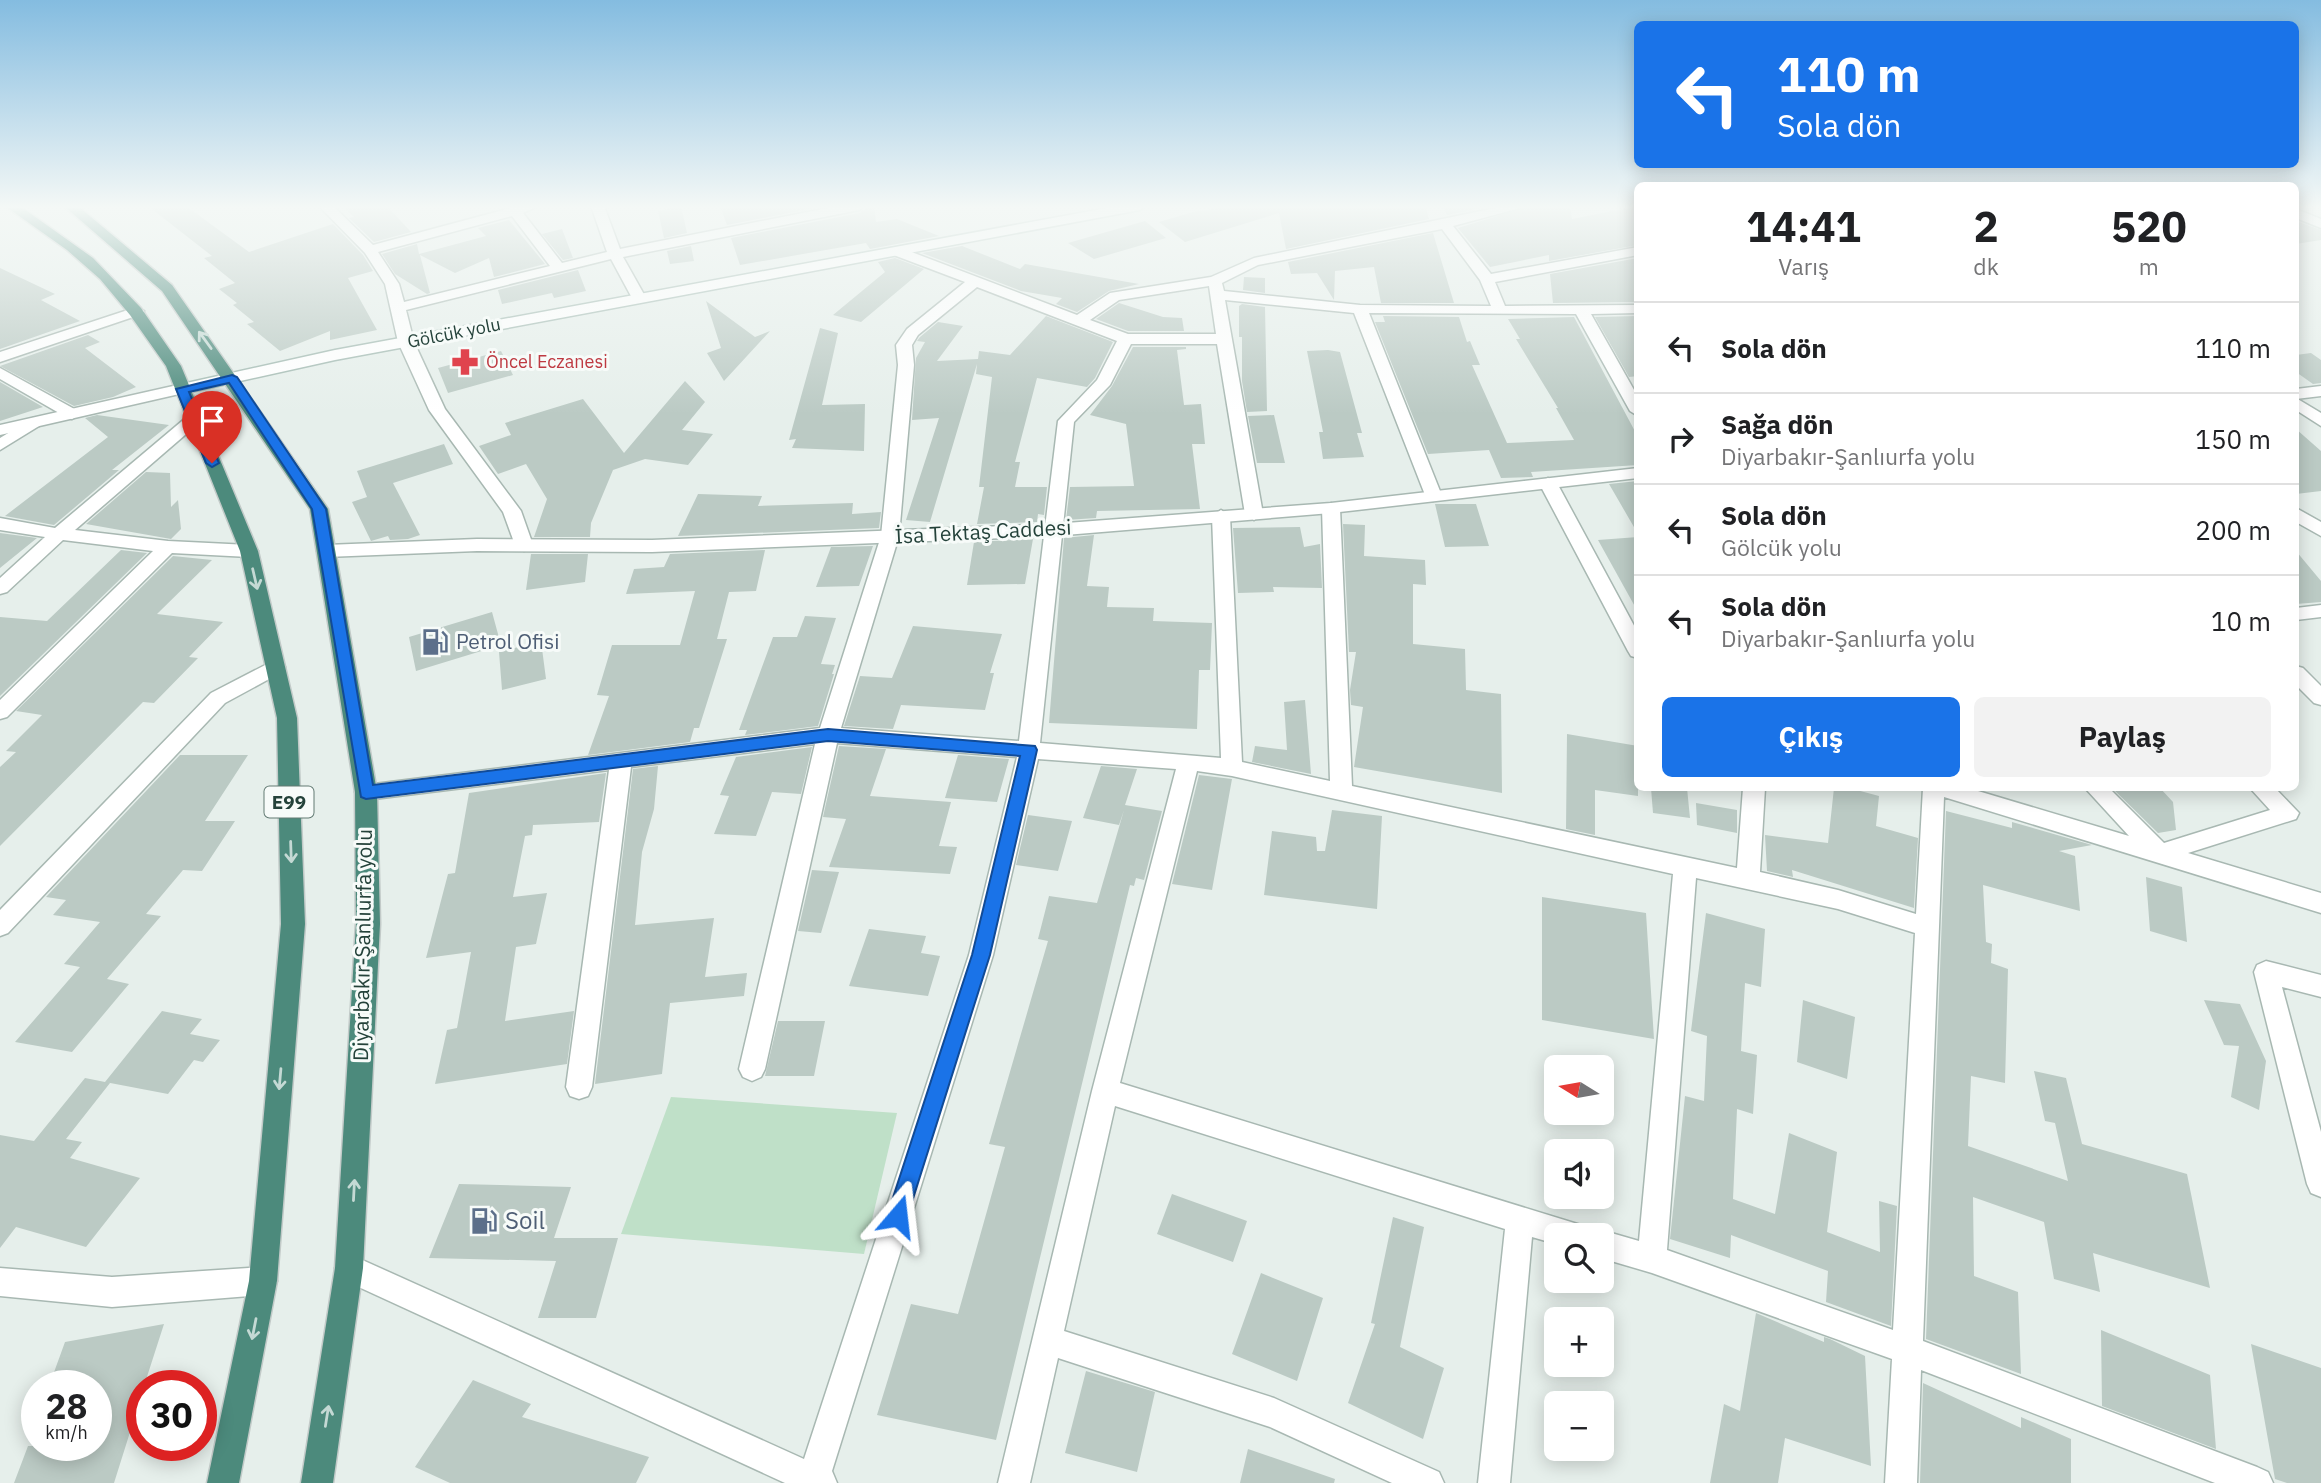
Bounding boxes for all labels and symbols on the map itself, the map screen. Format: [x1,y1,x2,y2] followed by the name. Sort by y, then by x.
[405,312,503,353] street label: Gölcük yolu
[198,331,212,350] one-way arrow
[450,347,480,377] pharmacy icon: Öncel Eczanesi
[486,350,608,373] place label: Öncel Eczanesi
[182,391,242,463] pin
[894,512,1072,550] street label: İsa Tektaş Caddesi
[249,567,263,590] one-way arrow
[420,627,450,657] fuel station icon: Petrol Ofisi
[456,627,560,655] place label: Petrol Ofisi
[264,786,314,818] road number: E99
[346,829,378,1061] street label: Diyarbakır-Şanlıurfa yolu
[284,840,297,863] one-way arrow
[1544,1055,1614,1125] north arrow
[273,1067,286,1089] one-way arrow
[347,1179,360,1202] one-way arrow
[861,1179,935,1253] position arrow
[505,1204,545,1236] place label: Soil
[469,1206,499,1236] fuel station icon: Soil
[246,1317,260,1340] one-way arrow
[126,1370,217,1461] speed limit sign: 30
[321,1405,334,1427] one-way arrow

